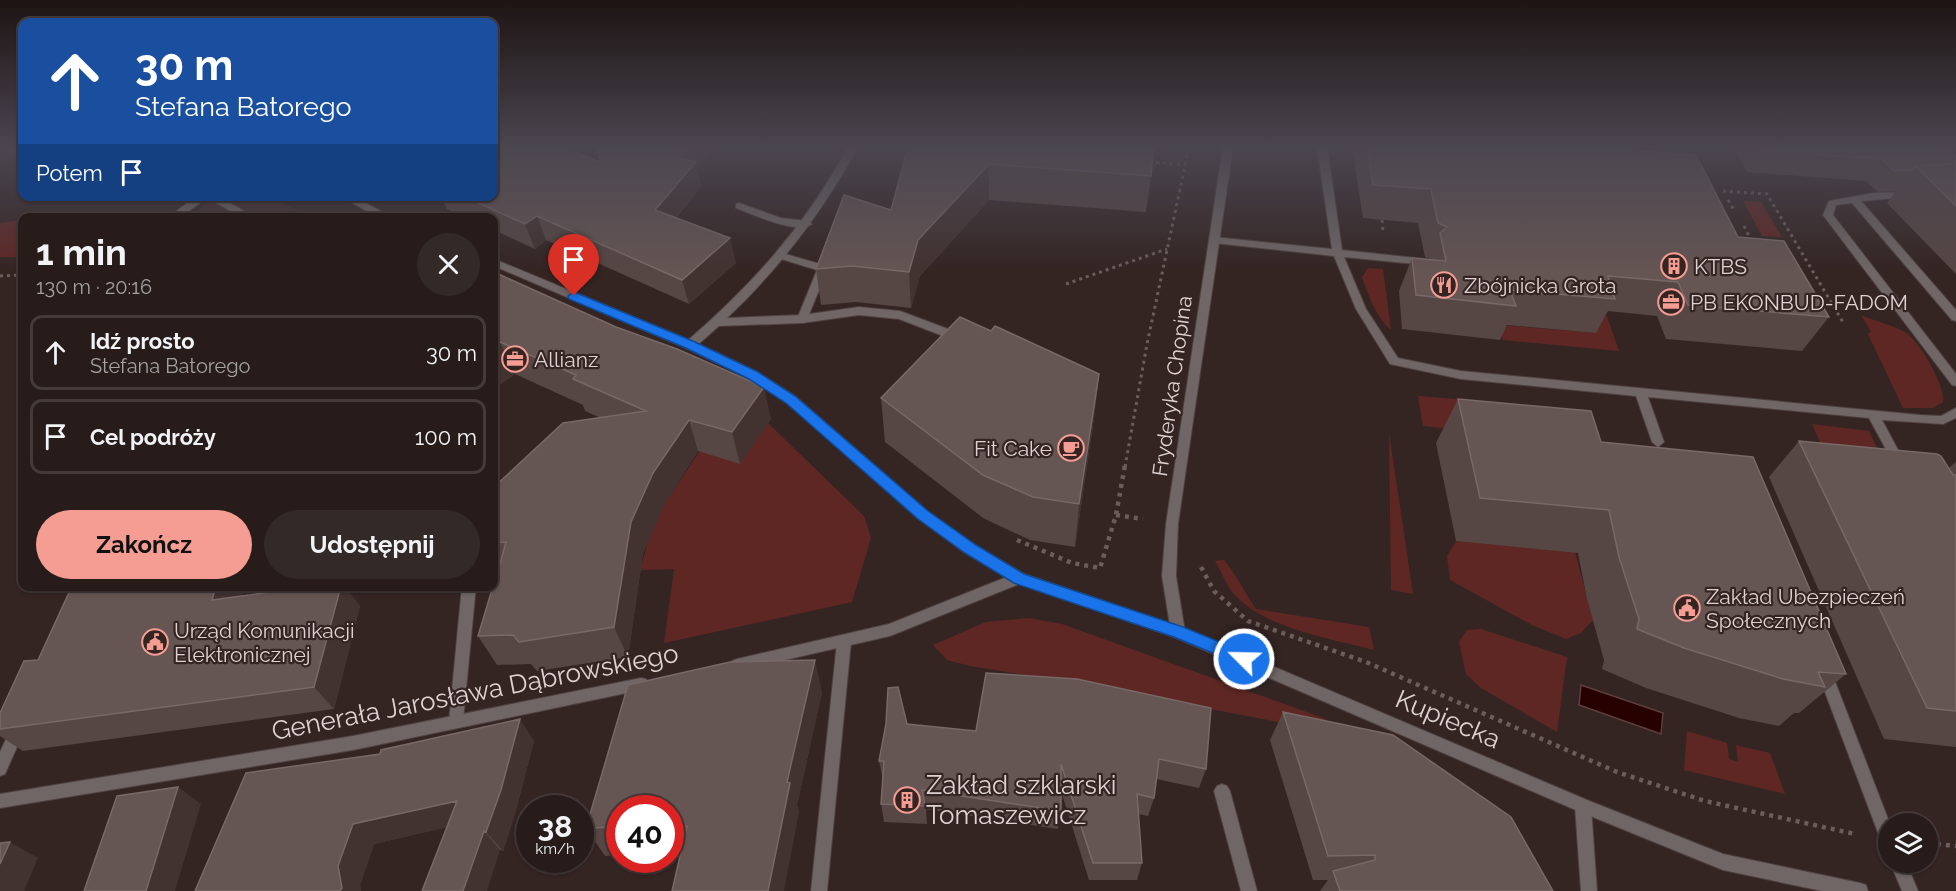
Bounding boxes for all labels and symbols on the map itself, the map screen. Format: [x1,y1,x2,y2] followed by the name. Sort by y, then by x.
[548,234,599,296] pin
[1659,251,1689,281] building icon: KTBS
[1694,254,1747,279] place label: KTBS
[1429,270,1459,300] restaurant icon: Zbójnicka Grota
[1464,273,1617,298] place label: Zbójnicka Grota
[1656,287,1686,317] office icon: PB EKONBUD-FADOM
[1690,290,1908,315] place label: PB EKONBUD-FADOM
[1147,294,1197,478] street label: Fryderyka Chopina
[500,344,530,374] office icon: Allianz
[534,347,598,372] place label: Allianz
[1056,433,1086,463] cafe icon: Fit Cake
[974,436,1052,461] place label: Fit Cake
[1706,584,1905,633] place label: Zakład Ubezpieczeń Społecznych
[1672,593,1702,623] public building icon: Zakład Ubezpieczeń Społecznych
[174,618,355,667] place label: Urząd Komunikacji Elektronicznej
[140,627,170,657] public building icon: Urząd Komunikacji Elektronicznej
[1212,627,1276,691] position arrow
[269,638,681,746] street label: Generała Jarosława Dąbrowskiego
[1391,684,1505,754] street label: Kupiecka
[926,770,1116,830] place label: Zakład szklarski Tomaszewicz
[892,785,922,815] building icon: Zakład szklarski Tomaszewicz
[606,795,684,873] speed limit sign: 40

